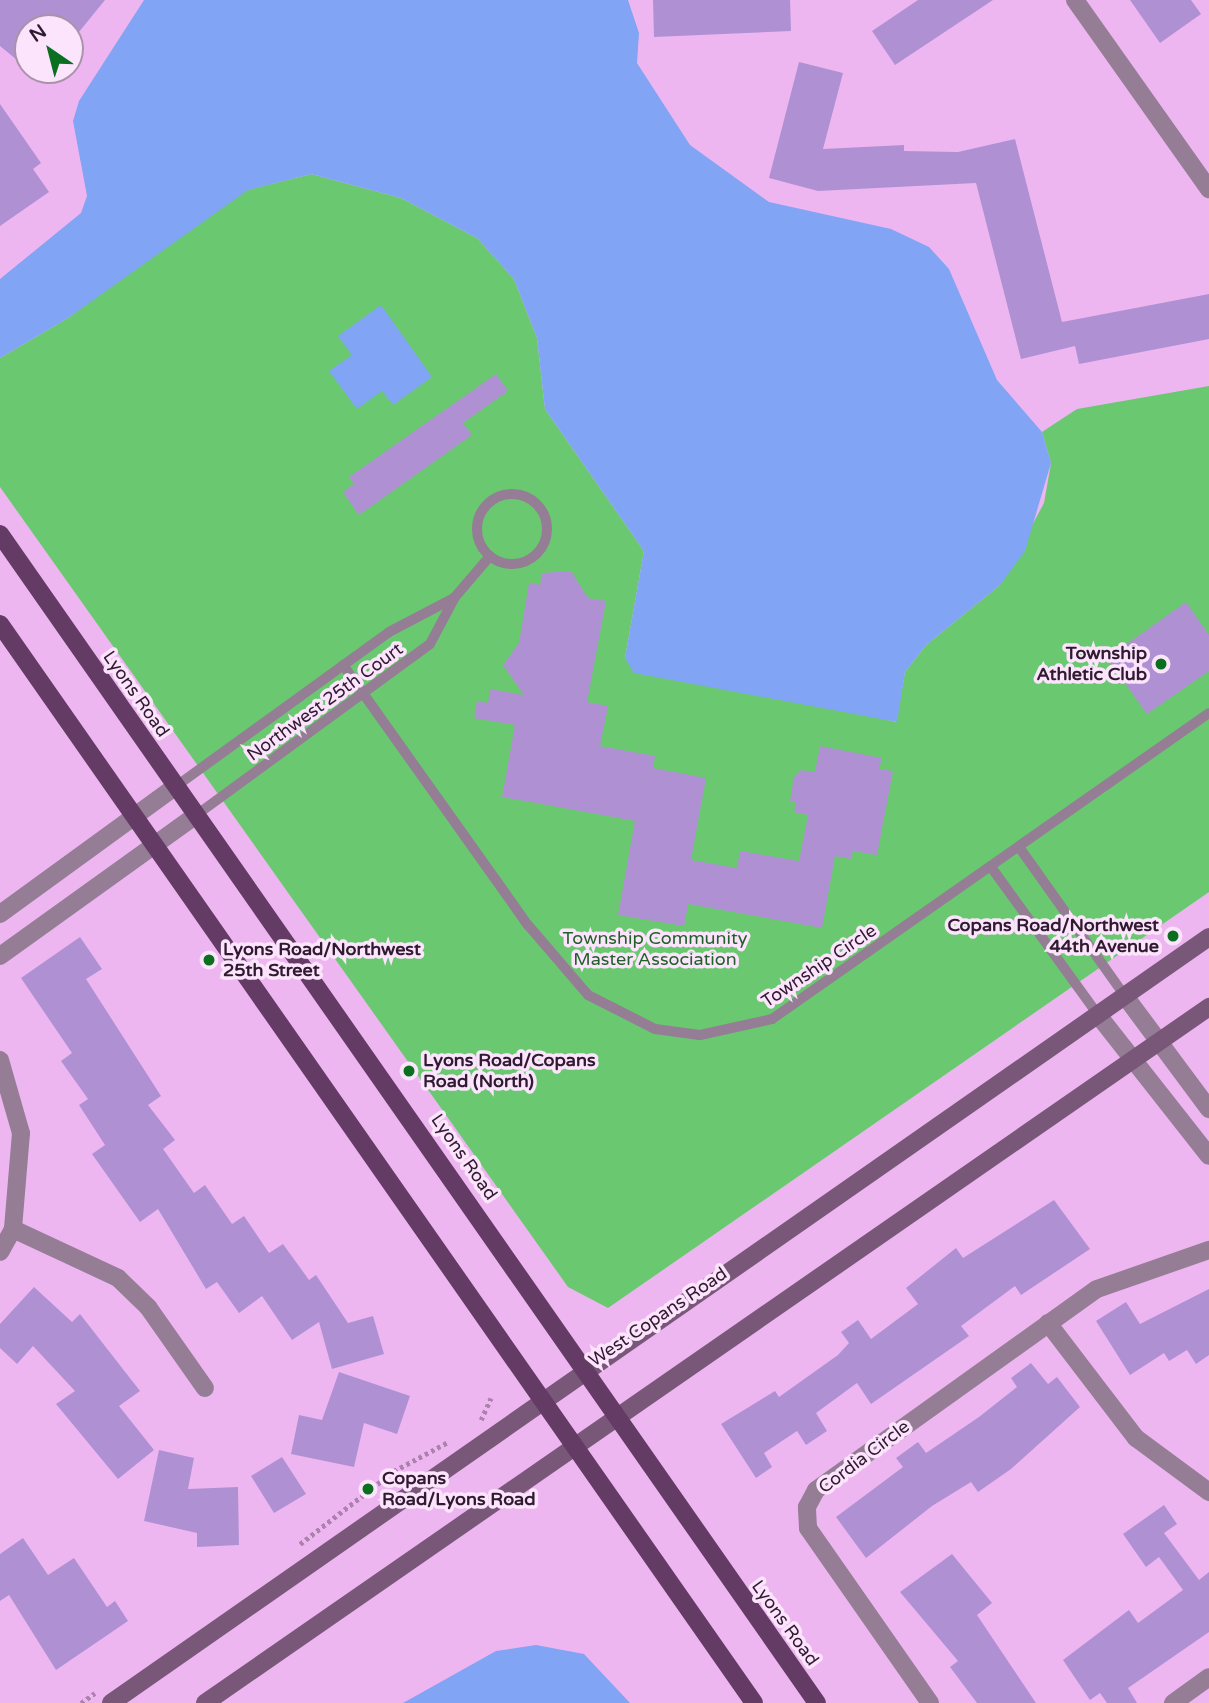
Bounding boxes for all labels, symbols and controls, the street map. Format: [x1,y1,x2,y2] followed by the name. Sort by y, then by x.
[14,14,84,84] north arrow
[26,20,51,47] text: N
[243,638,407,766] street label: Northwest 25th Court
[1037,643,1147,686] place label: Township Athletic Club
[98,647,174,741] street label: Lyons Road
[1153,656,1169,672] marker: Township Athletic Club
[947,915,1159,958] place label: Copans Road/Northwest 44th Avenue
[757,920,881,1012] street label: Township Circle
[563,928,747,970] park label: Township Community Master Association
[1165,928,1181,944] marker: Copans Road/Northwest 44th Avenue
[223,939,421,982] place label: Lyons Road/Northwest 25th Street
[201,952,217,968] marker: Lyons Road/Northwest 25th Street
[423,1050,596,1092] place label: Lyons Road/Copans Road (North)
[401,1063,417,1079] marker: Lyons Road/Copans Road (North)
[426,1110,502,1204] street label: Lyons Road
[585,1263,731,1371] street label: West Copans Road
[814,1416,914,1498] street label: Cordia Circle
[382,1468,536,1510] place label: Copans Road/Lyons Road
[360,1481,376,1497] marker: Copans Road/Lyons Road
[747,1576,823,1670] street label: Lyons Road

